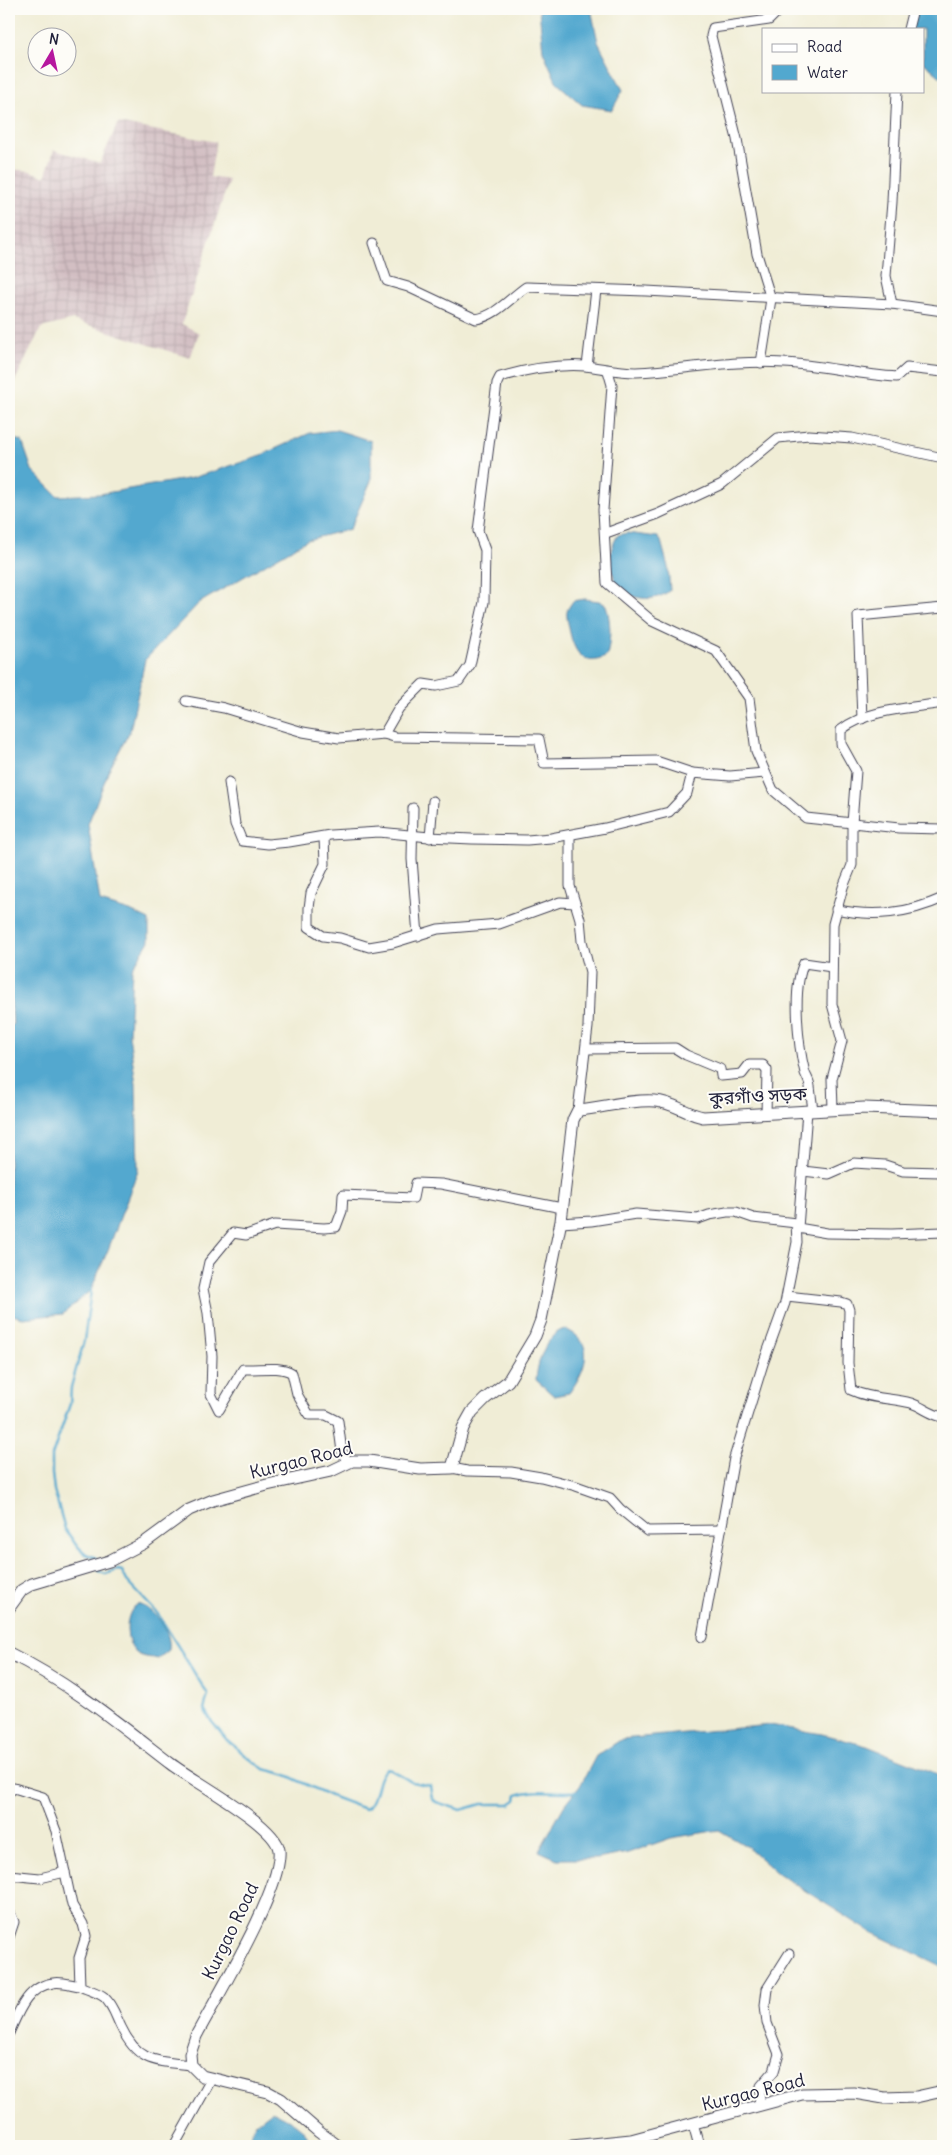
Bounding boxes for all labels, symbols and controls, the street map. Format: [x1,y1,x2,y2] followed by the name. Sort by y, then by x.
[28,28,78,78] north arrow
[762,28,924,92] legend
[48,30,60,49] text: N
[807,37,842,56] text: Road
[807,63,848,82] text: Water
[708,1082,808,1110] street label: কুরগাঁও সড়ক
[247,1436,355,1484] street label: Kurgao Road
[197,1878,264,1983] street label: Kurgao Road
[699,2068,807,2116] street label: Kurgao Road

